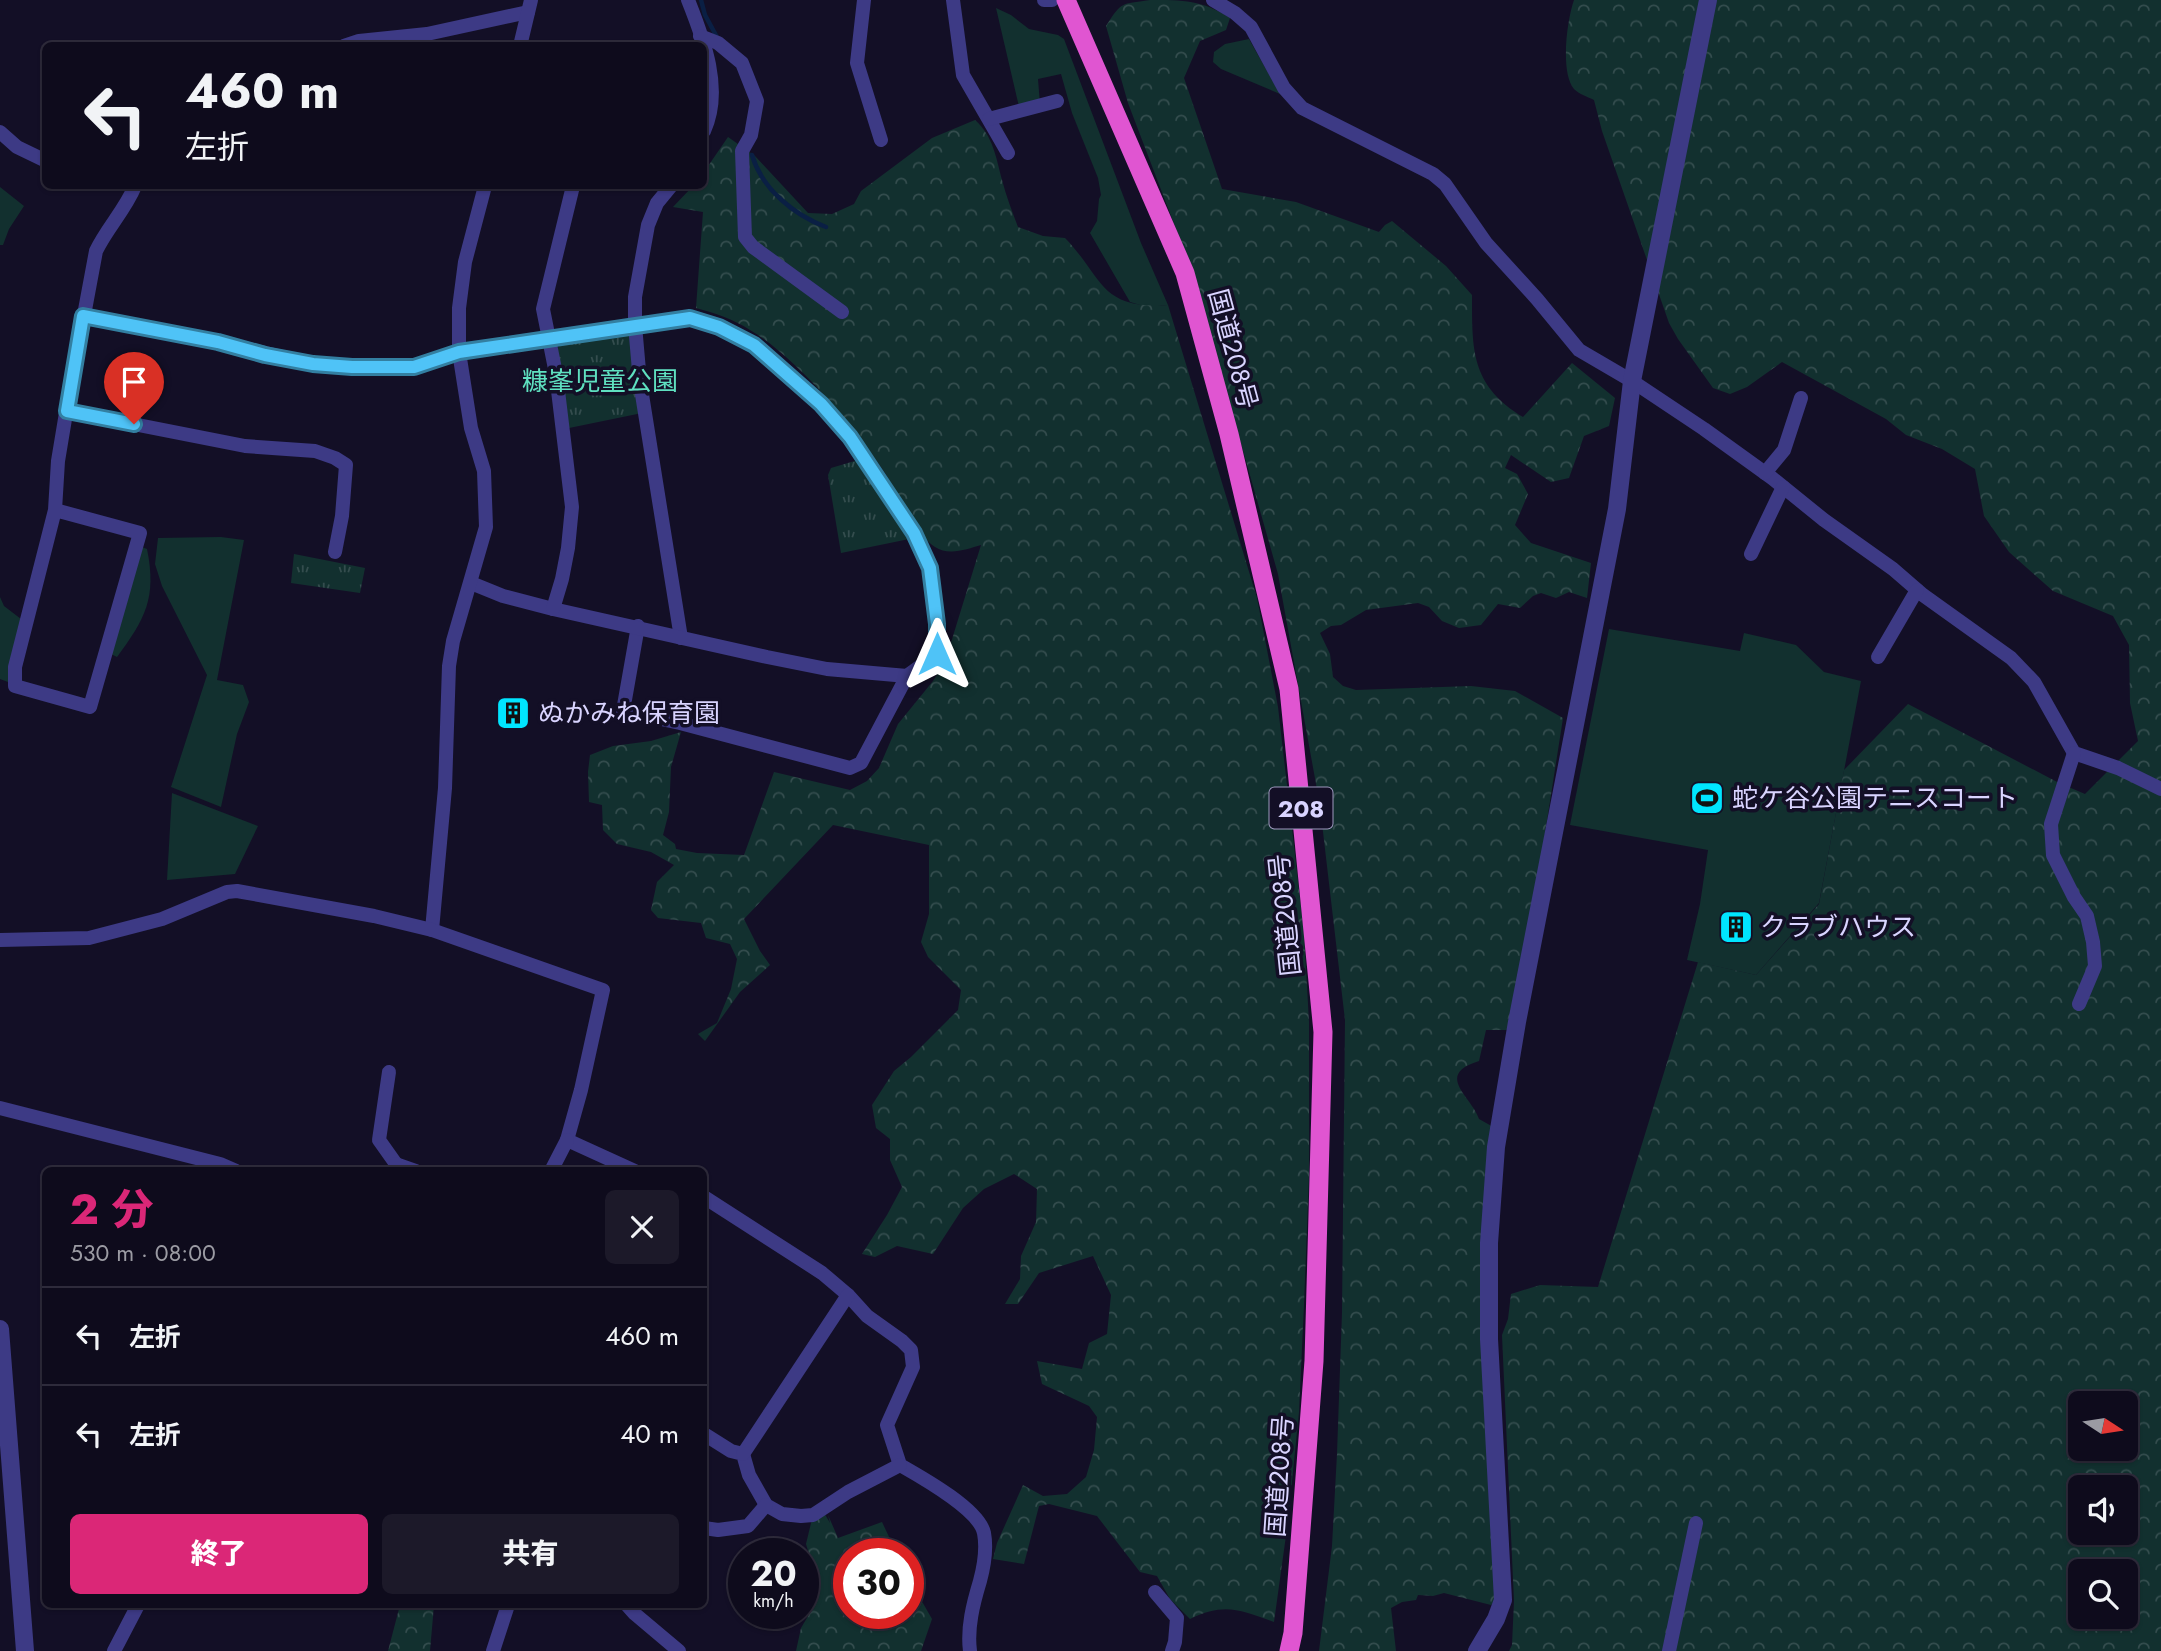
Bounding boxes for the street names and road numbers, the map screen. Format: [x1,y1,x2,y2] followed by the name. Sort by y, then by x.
[1199,285,1267,413] street label: 国道208号
[1270,788,1332,828] road number: 208
[1260,852,1310,978] street label: 国道208号
[1256,1414,1302,1538] street label: 国道208号

